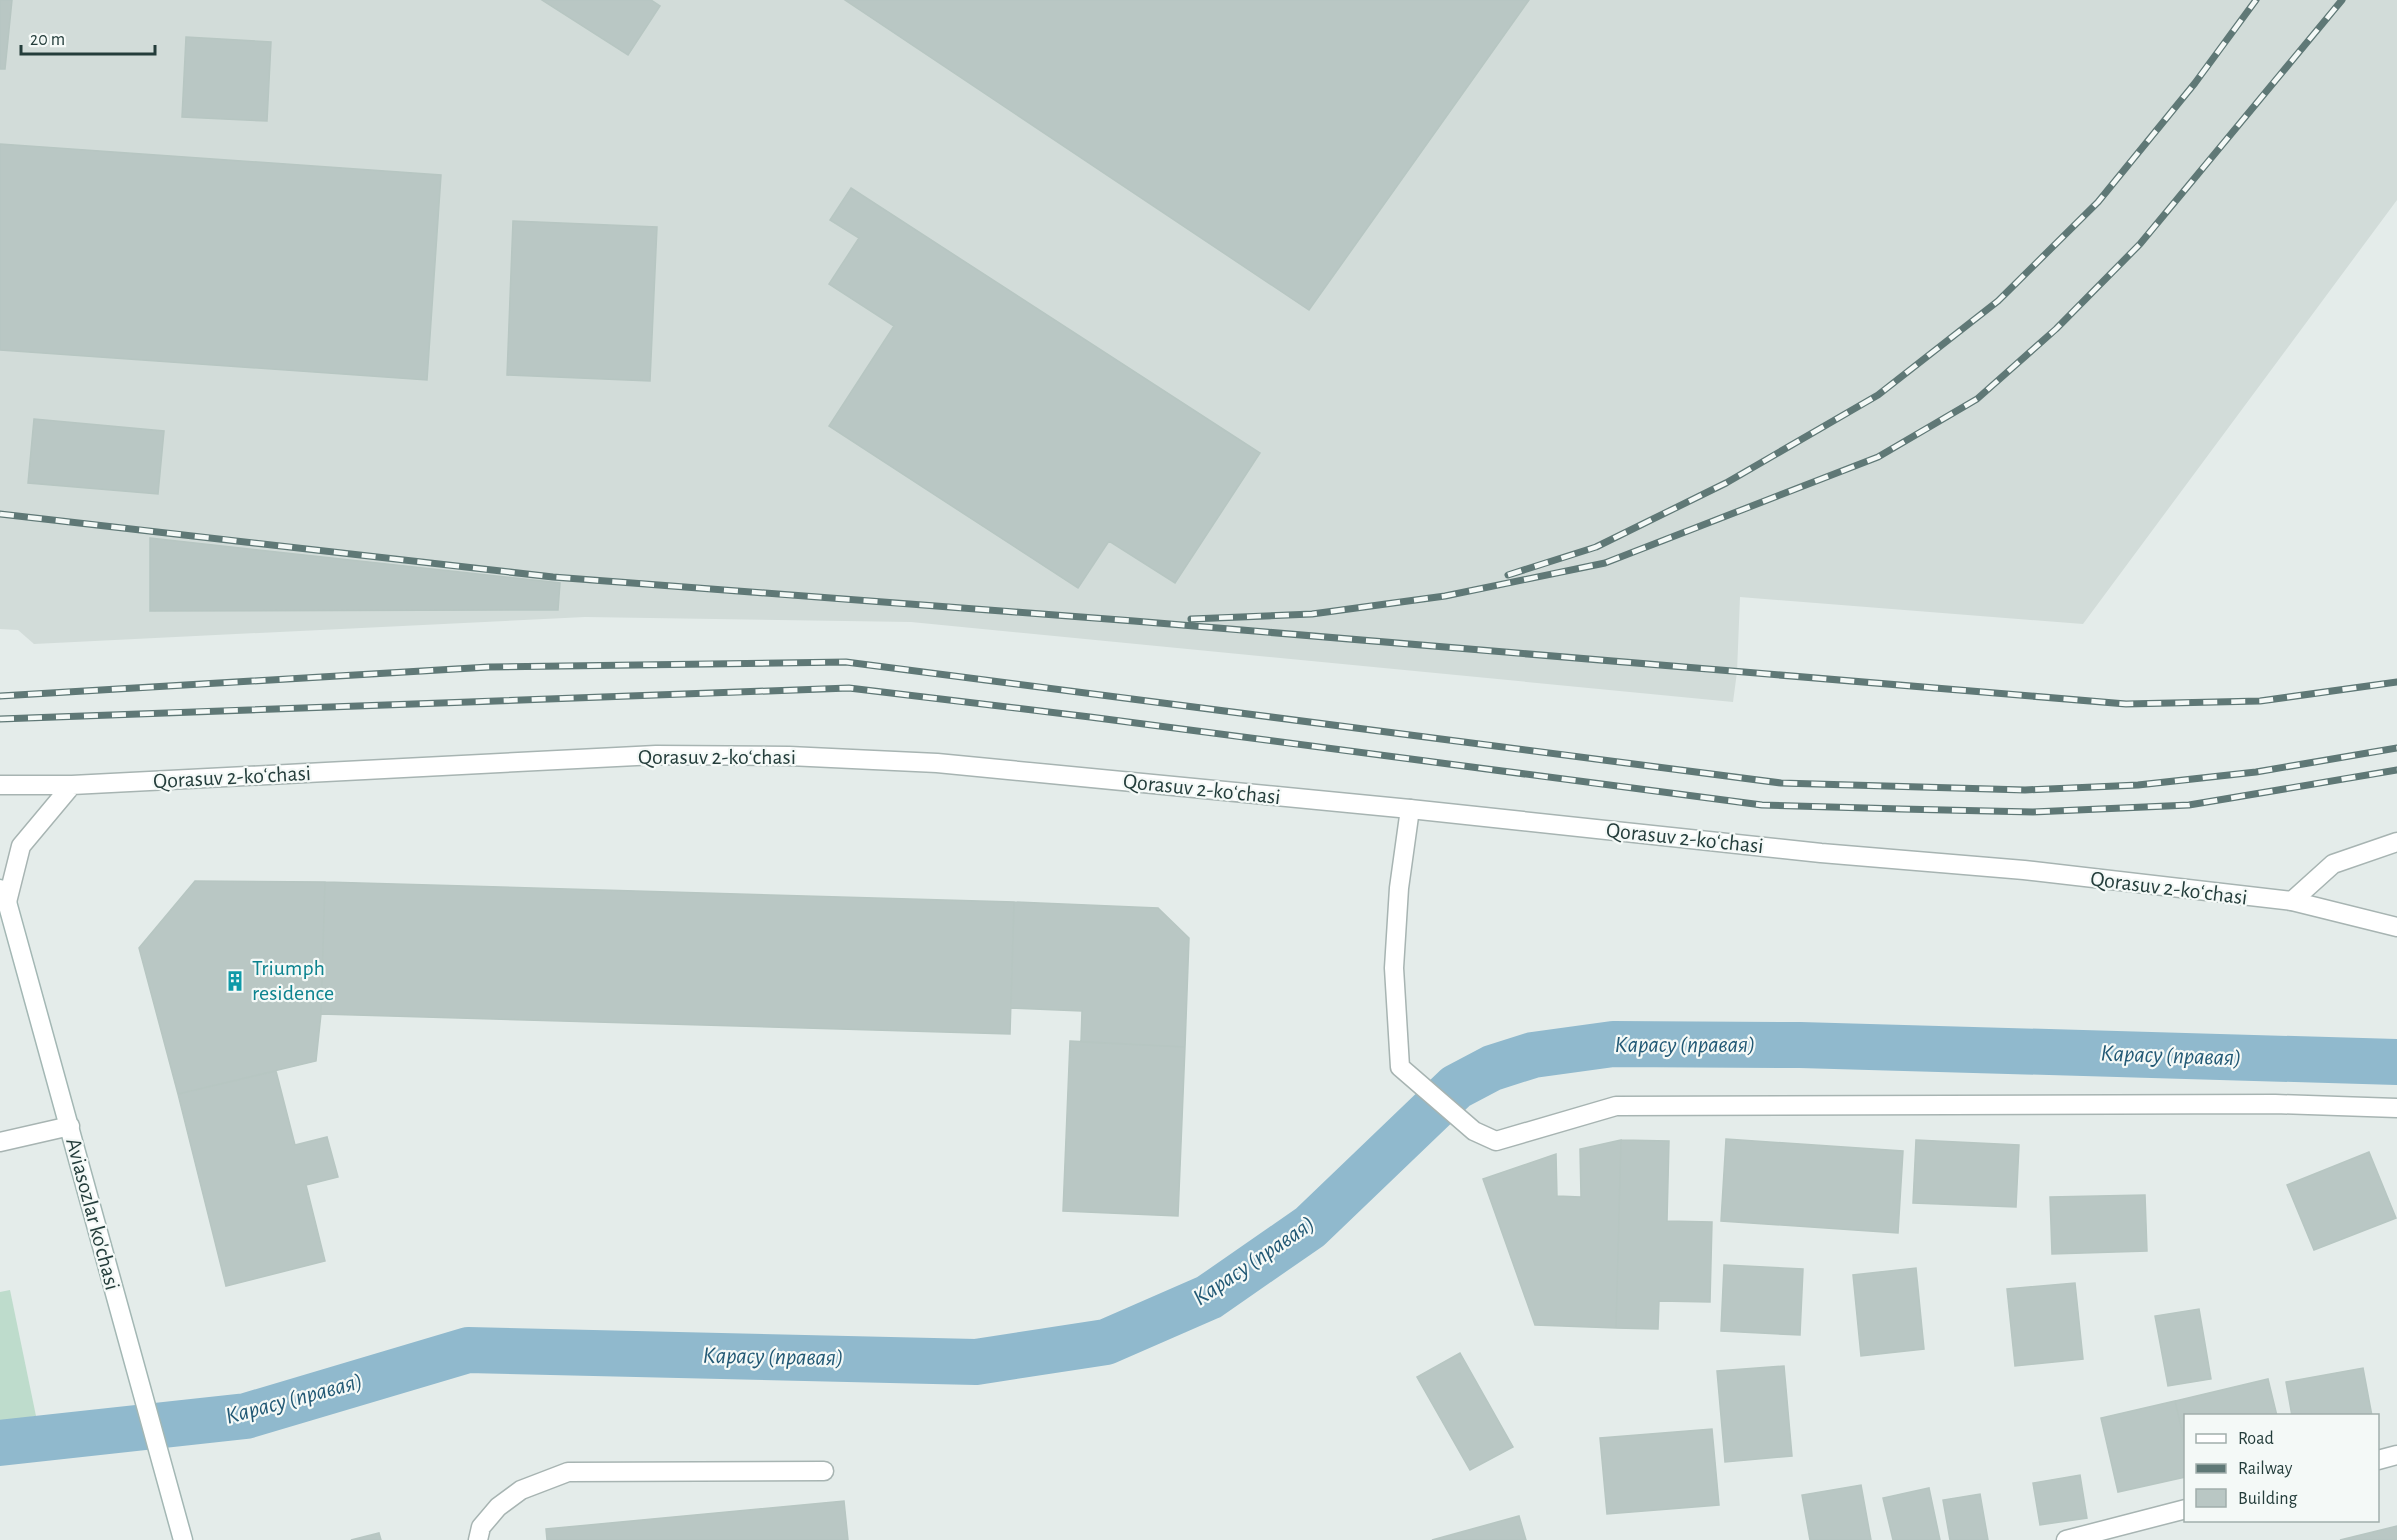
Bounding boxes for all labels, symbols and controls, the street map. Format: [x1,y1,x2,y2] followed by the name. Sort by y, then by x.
[21,18,154,56] scale bar
[30,31,65,49] text: 20 m
[638,746,796,768] street label: Qorasuv 2-koʻchasi
[152,762,312,792] street label: Qorasuv 2-koʻchasi
[1122,770,1282,808] street label: Qorasuv 2-koʻchasi
[1605,819,1765,857] street label: Qorasuv 2-koʻchasi
[2089,867,2249,909] street label: Qorasuv 2-koʻchasi
[252,957,334,1004] place label: Triumph residence
[223,969,247,993] building icon: Triumph residence
[1615,1033,1755,1057] water label: Карасу (правая)
[2100,1042,2242,1070] water label: Карасу (правая)
[62,1136,124,1292] street label: Aviasozlar ko'chasi
[1189,1212,1319,1310] water label: Карасу (правая)
[702,1344,844,1370] water label: Карасу (правая)
[223,1369,365,1429] water label: Карасу (правая)
[2184,1414,2379,1522] legend
[2238,1430,2274,1448] text: Road
[2238,1460,2293,1478] text: Railway
[2238,1490,2298,1508] text: Building

